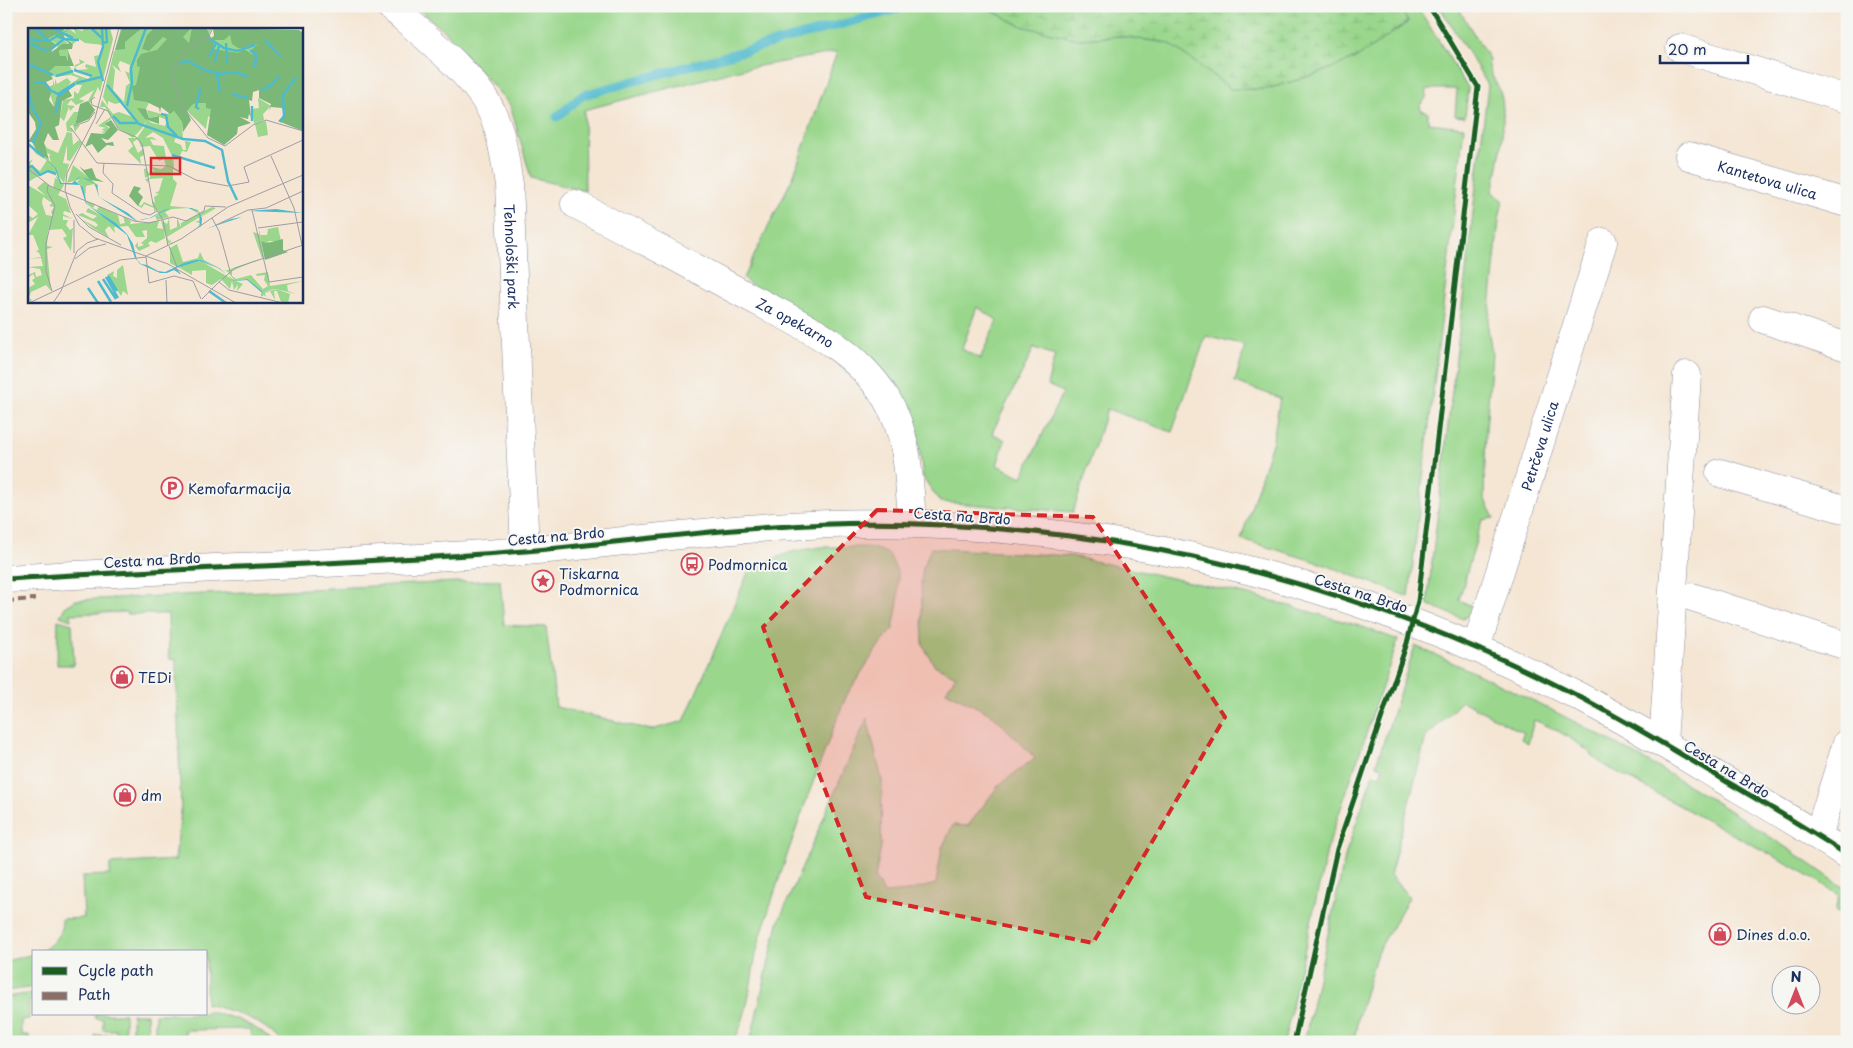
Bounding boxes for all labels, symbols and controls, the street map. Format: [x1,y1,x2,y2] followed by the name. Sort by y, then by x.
[28,28,302,302] inset map
[1660,32,1748,64] scale bar
[1668,37,1707,60] text: 20 m
[1715,155,1820,204] street label: Kantetova ulica
[499,203,525,311] street label: Tehnološki park
[753,292,839,353] street label: Za opekarno
[1515,398,1563,493] street label: Petrčeva ulica
[160,476,184,500] parking icon: Kemofarmacija
[188,478,291,499] place label: Kemofarmacija
[913,502,1011,530] street label: Cesta na Brdo
[507,521,606,551] street label: Cesta na Brdo
[103,547,201,573] street label: Cesta na Brdo
[680,552,704,576] bus stop icon: Podmornica
[708,554,788,575] place label: Podmornica
[559,563,639,600] place label: Tiskarna Podmornica
[1311,568,1411,618] street label: Cesta na Brdo
[531,569,555,593] place icon: Tiskarna Podmornica
[110,665,134,689] shop icon: TEDi
[138,667,172,688] place label: TEDi
[1680,735,1774,803] street label: Cesta na Brdo
[113,783,137,807] shop icon: dm
[141,785,162,806] place label: dm
[1708,922,1732,946] shop icon: Dines d.o.o.
[1736,924,1811,945] place label: Dines d.o.o.
[32,950,208,1016] legend
[78,958,154,981] text: Cycle path
[1770,966,1820,1016] north arrow
[1790,966,1802,987] text: N
[78,982,110,1005] text: Path

